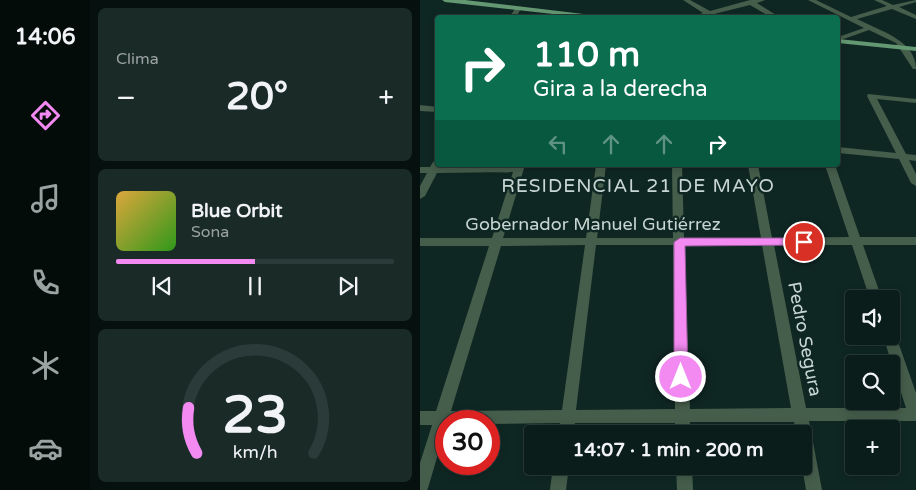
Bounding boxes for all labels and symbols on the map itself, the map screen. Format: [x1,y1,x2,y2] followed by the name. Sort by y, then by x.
[501,175,775,197] district label: RESIDENCIAL 21 DE MAYO
[465,213,721,235] street label: Gobernador Manuel Gutiérrez
[783,221,825,263] pin
[783,280,827,398] street label: Pedro Segura
[654,350,706,402] position arrow
[435,410,500,475] speed limit sign: 30

